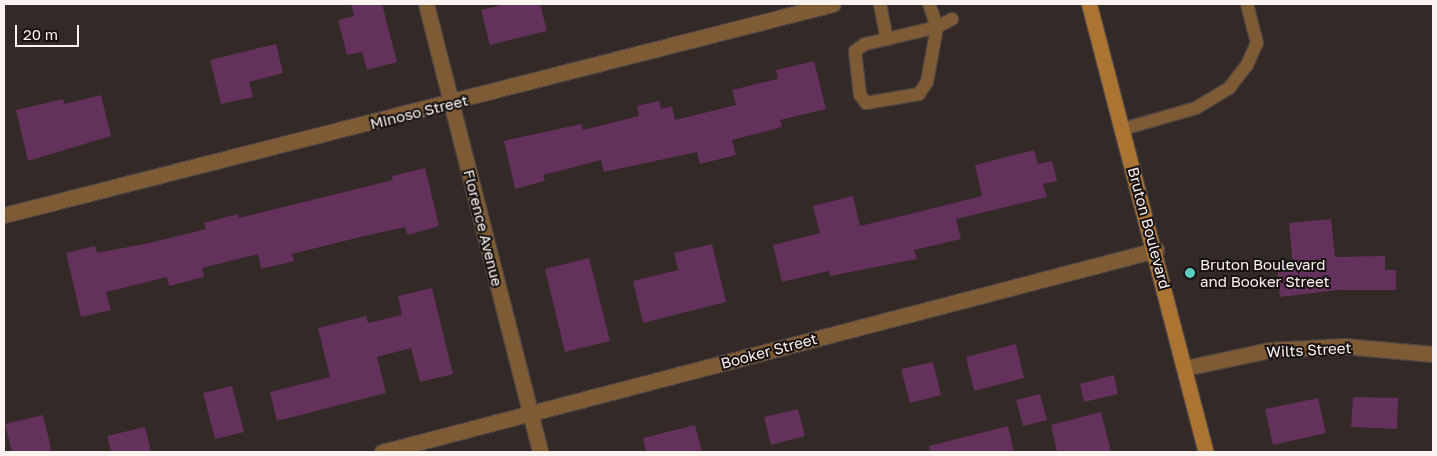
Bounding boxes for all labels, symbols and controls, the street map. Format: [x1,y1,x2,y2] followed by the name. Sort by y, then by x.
[18,15,81,47] scale bar
[23,25,58,43] text: 20 m
[368,91,470,133] street label: Minoso Street
[1124,165,1174,291] street label: Bruton Boulevard
[460,168,506,288] street label: Florence Avenue
[1200,255,1330,290] place label: Bruton Boulevard and Booker Street
[1184,267,1196,279] marker: Bruton Boulevard and Booker Street
[719,330,819,372] street label: Booker Street
[1266,339,1352,361] street label: Wilts Street

